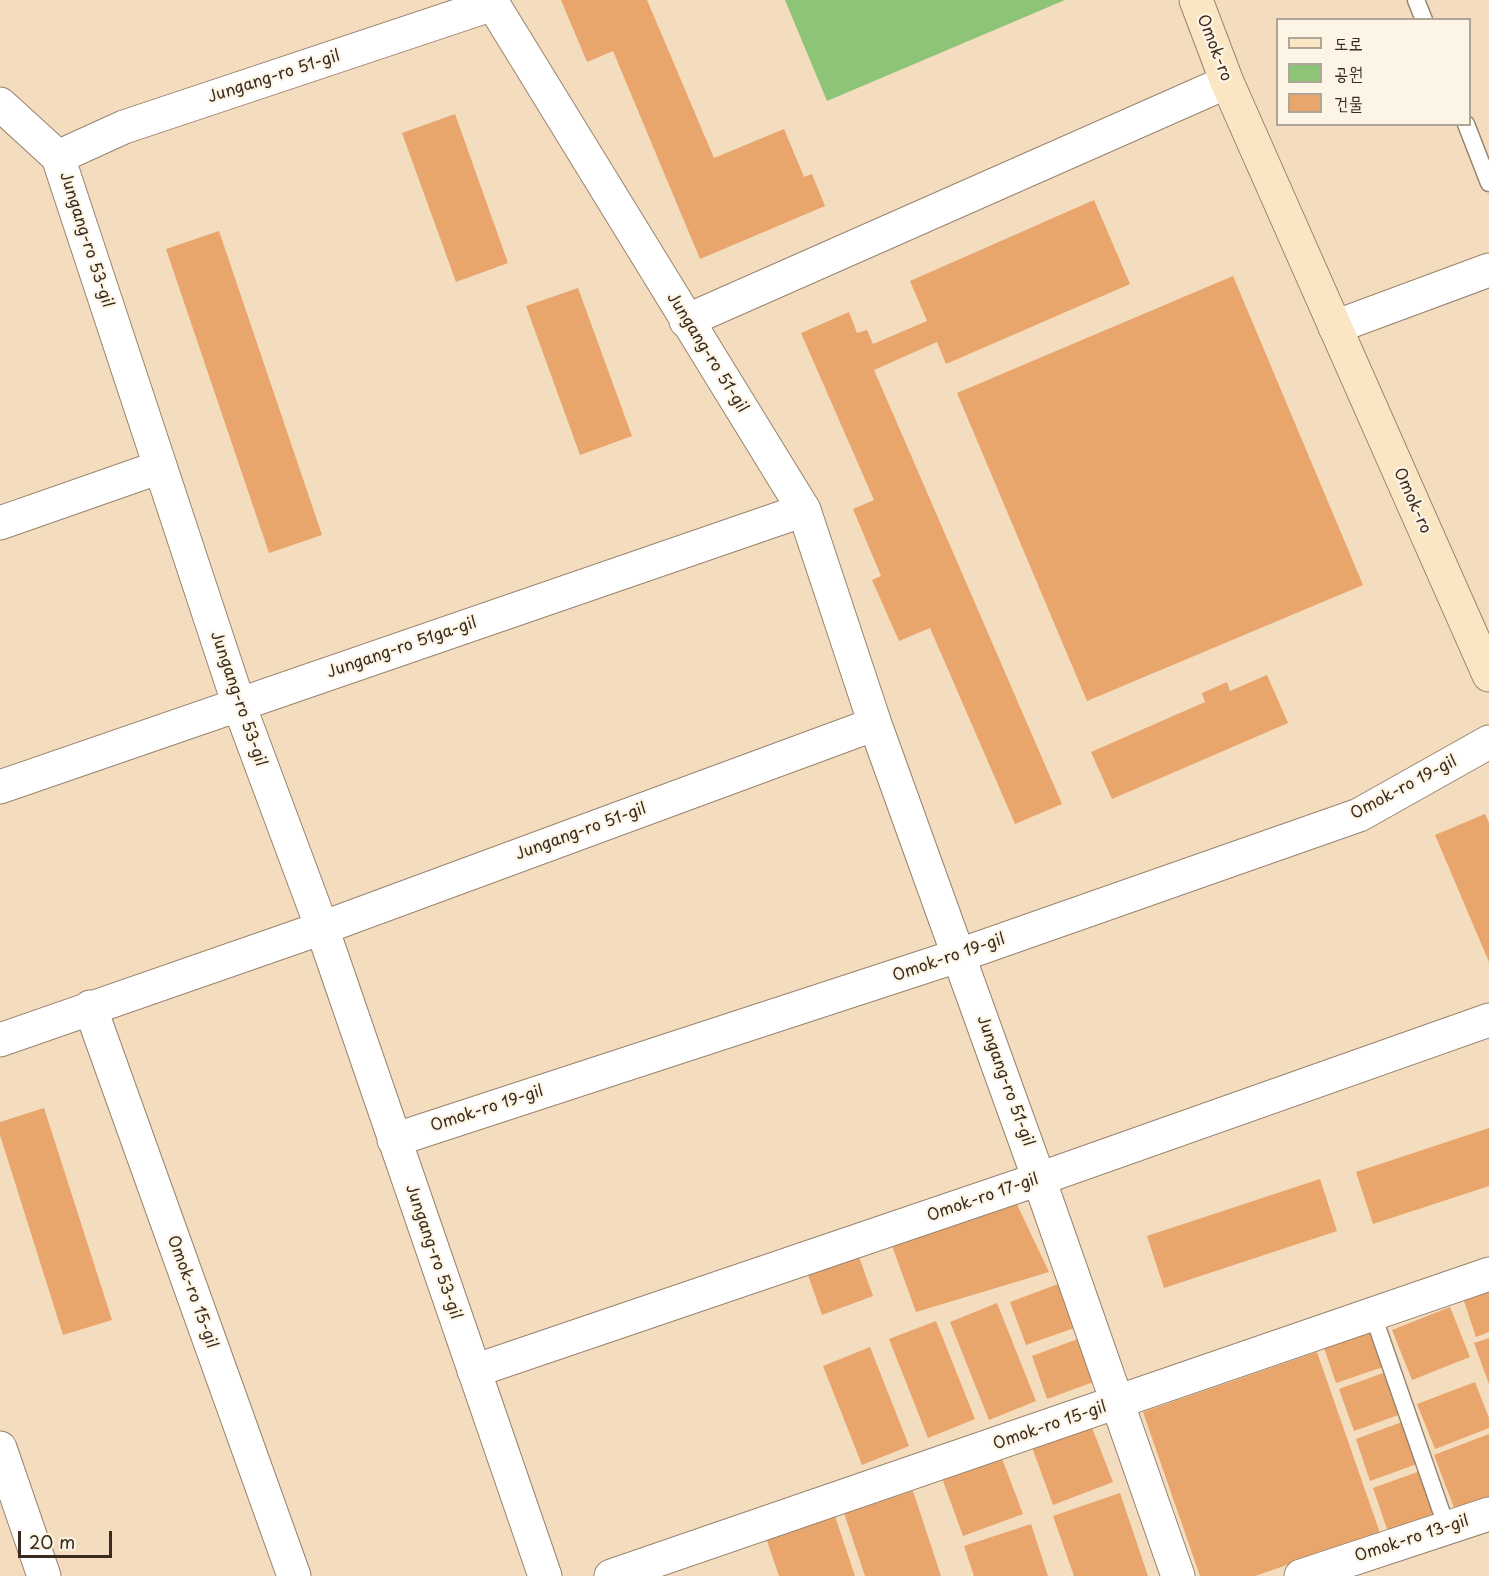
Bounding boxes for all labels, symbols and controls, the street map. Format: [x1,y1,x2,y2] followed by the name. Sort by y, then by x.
[1193,12,1235,84] street label: Omok-ro
[1276,18,1471,126] legend
[1334,29,1363,56] text: 도로
[205,47,343,107] street label: Jungang-ro 51-gil
[1334,59,1363,86] text: 공원
[1334,89,1363,116] text: 건물
[55,170,117,310] street label: Jungang-ro 53-gil
[662,289,752,417] street label: Jungang-ro 51-gil
[1389,465,1435,537] street label: Omok-ro
[325,613,479,683] street label: Jungang-ro 51ga-gil
[206,629,270,769] street label: Jungang-ro 53-gil
[1348,752,1460,824] street label: Omok-ro 19-gil
[513,799,649,865] street label: Jungang-ro 51-gil
[890,930,1008,986] street label: Omok-ro 19-gil
[972,1013,1038,1149] street label: Jungang-ro 51-gil
[428,1082,546,1136] street label: Omok-ro 19-gil
[925,1170,1041,1226] street label: Omok-ro 17-gil
[401,1182,465,1322] street label: Jungang-ro 53-gil
[163,1233,221,1351] street label: Omok-ro 15-gil
[991,1398,1109,1454] street label: Omok-ro 15-gil
[1352,1511,1472,1567] street label: Omok-ro 13-gil
[21,1519,116,1557] scale bar
[29,1528,75,1555] text: 20 m

